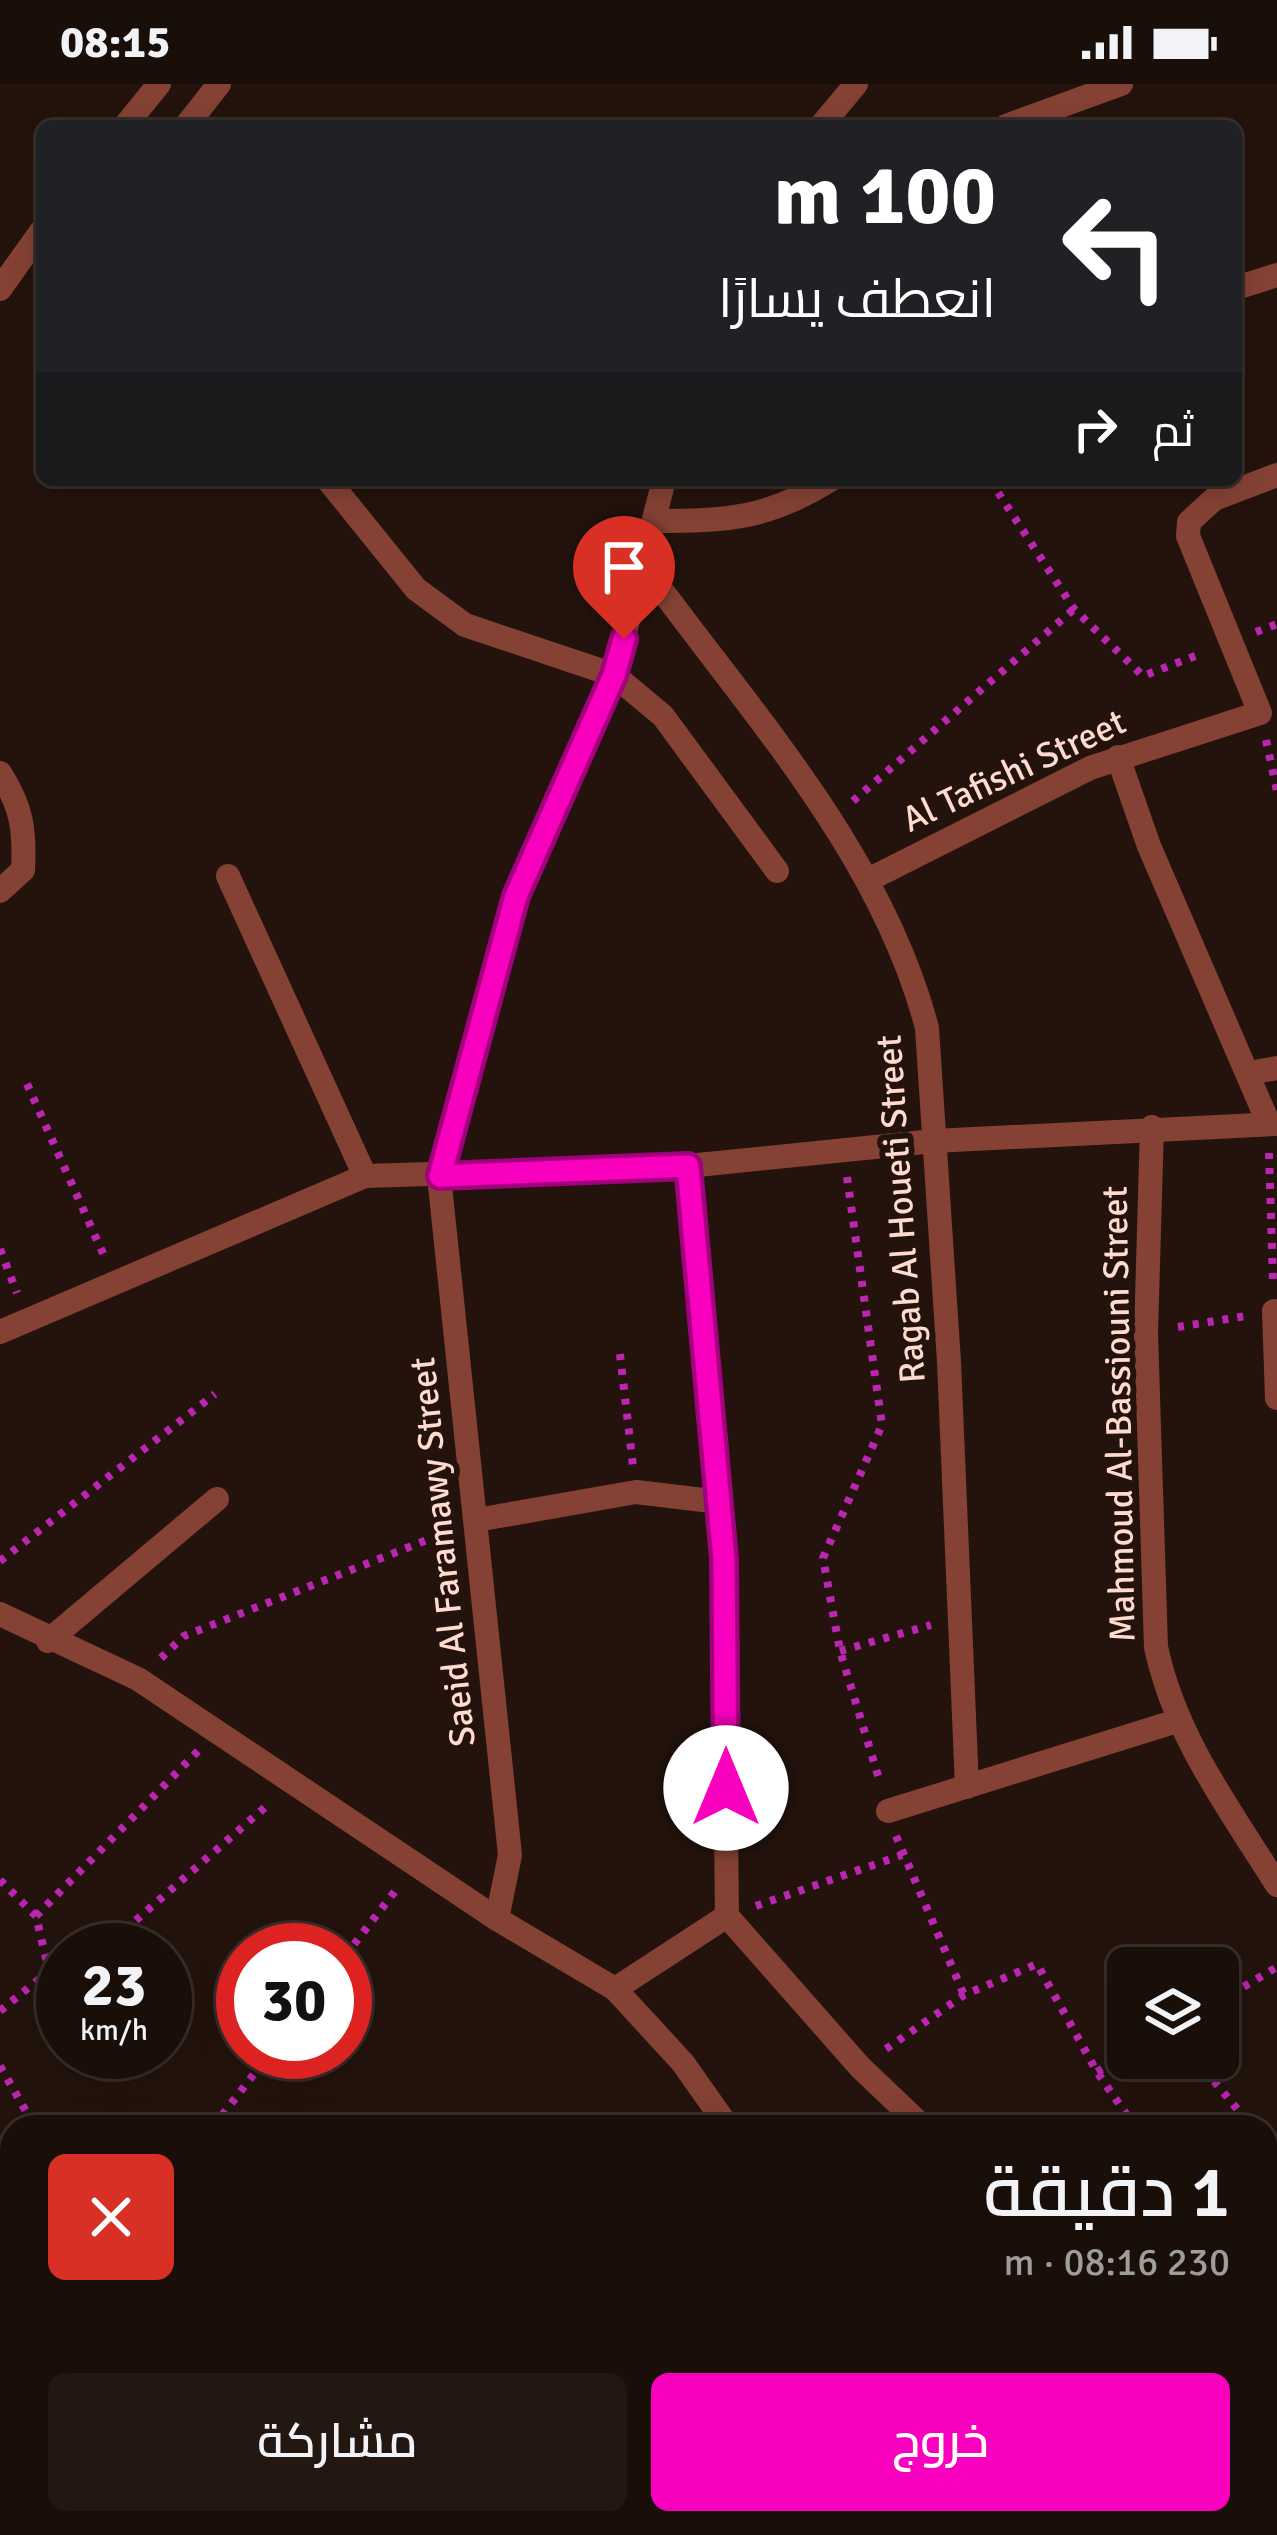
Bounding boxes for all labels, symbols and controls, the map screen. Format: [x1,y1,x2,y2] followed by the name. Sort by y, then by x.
[60,15,170,70] text: 08:15
[774,144,996,248] text: 100 m
[1038,168,1194,324] icon: left
[718,266,996,333] text: انعطف يسارًا
[1062,396,1128,462] icon: right
[1152,404,1194,459] text: ثم
[573,516,675,639] pin
[591,534,657,600] icon: arrive
[895,700,1133,842] street label: Al Tafishi Street
[866,1033,936,1385] street label: Ragab Al Houeti Street
[1093,1185,1145,1643] street label: Mahmoud Al-Bassiouni Street
[400,1355,486,1749] street label: Saeid Al Faramawy Street
[663,1725,789,1851] position arrow
[216,1923,372,2079] speed limit sign: 30
[1107,1947,1239,2079] map controls
[1107,1947,1239,2079] button: layers
[82,1949,146,2023] text: 23
[80,2012,148,2049] text: km/h
[984,2148,1230,2237] text: 1 دقيقة
[48,2154,174,2280] button: close
[1003,2238,1230,2286] text: 230 m · 08:16
[48,2373,627,2511] button: مشاركة
[651,2373,1230,2511] button: خروج

